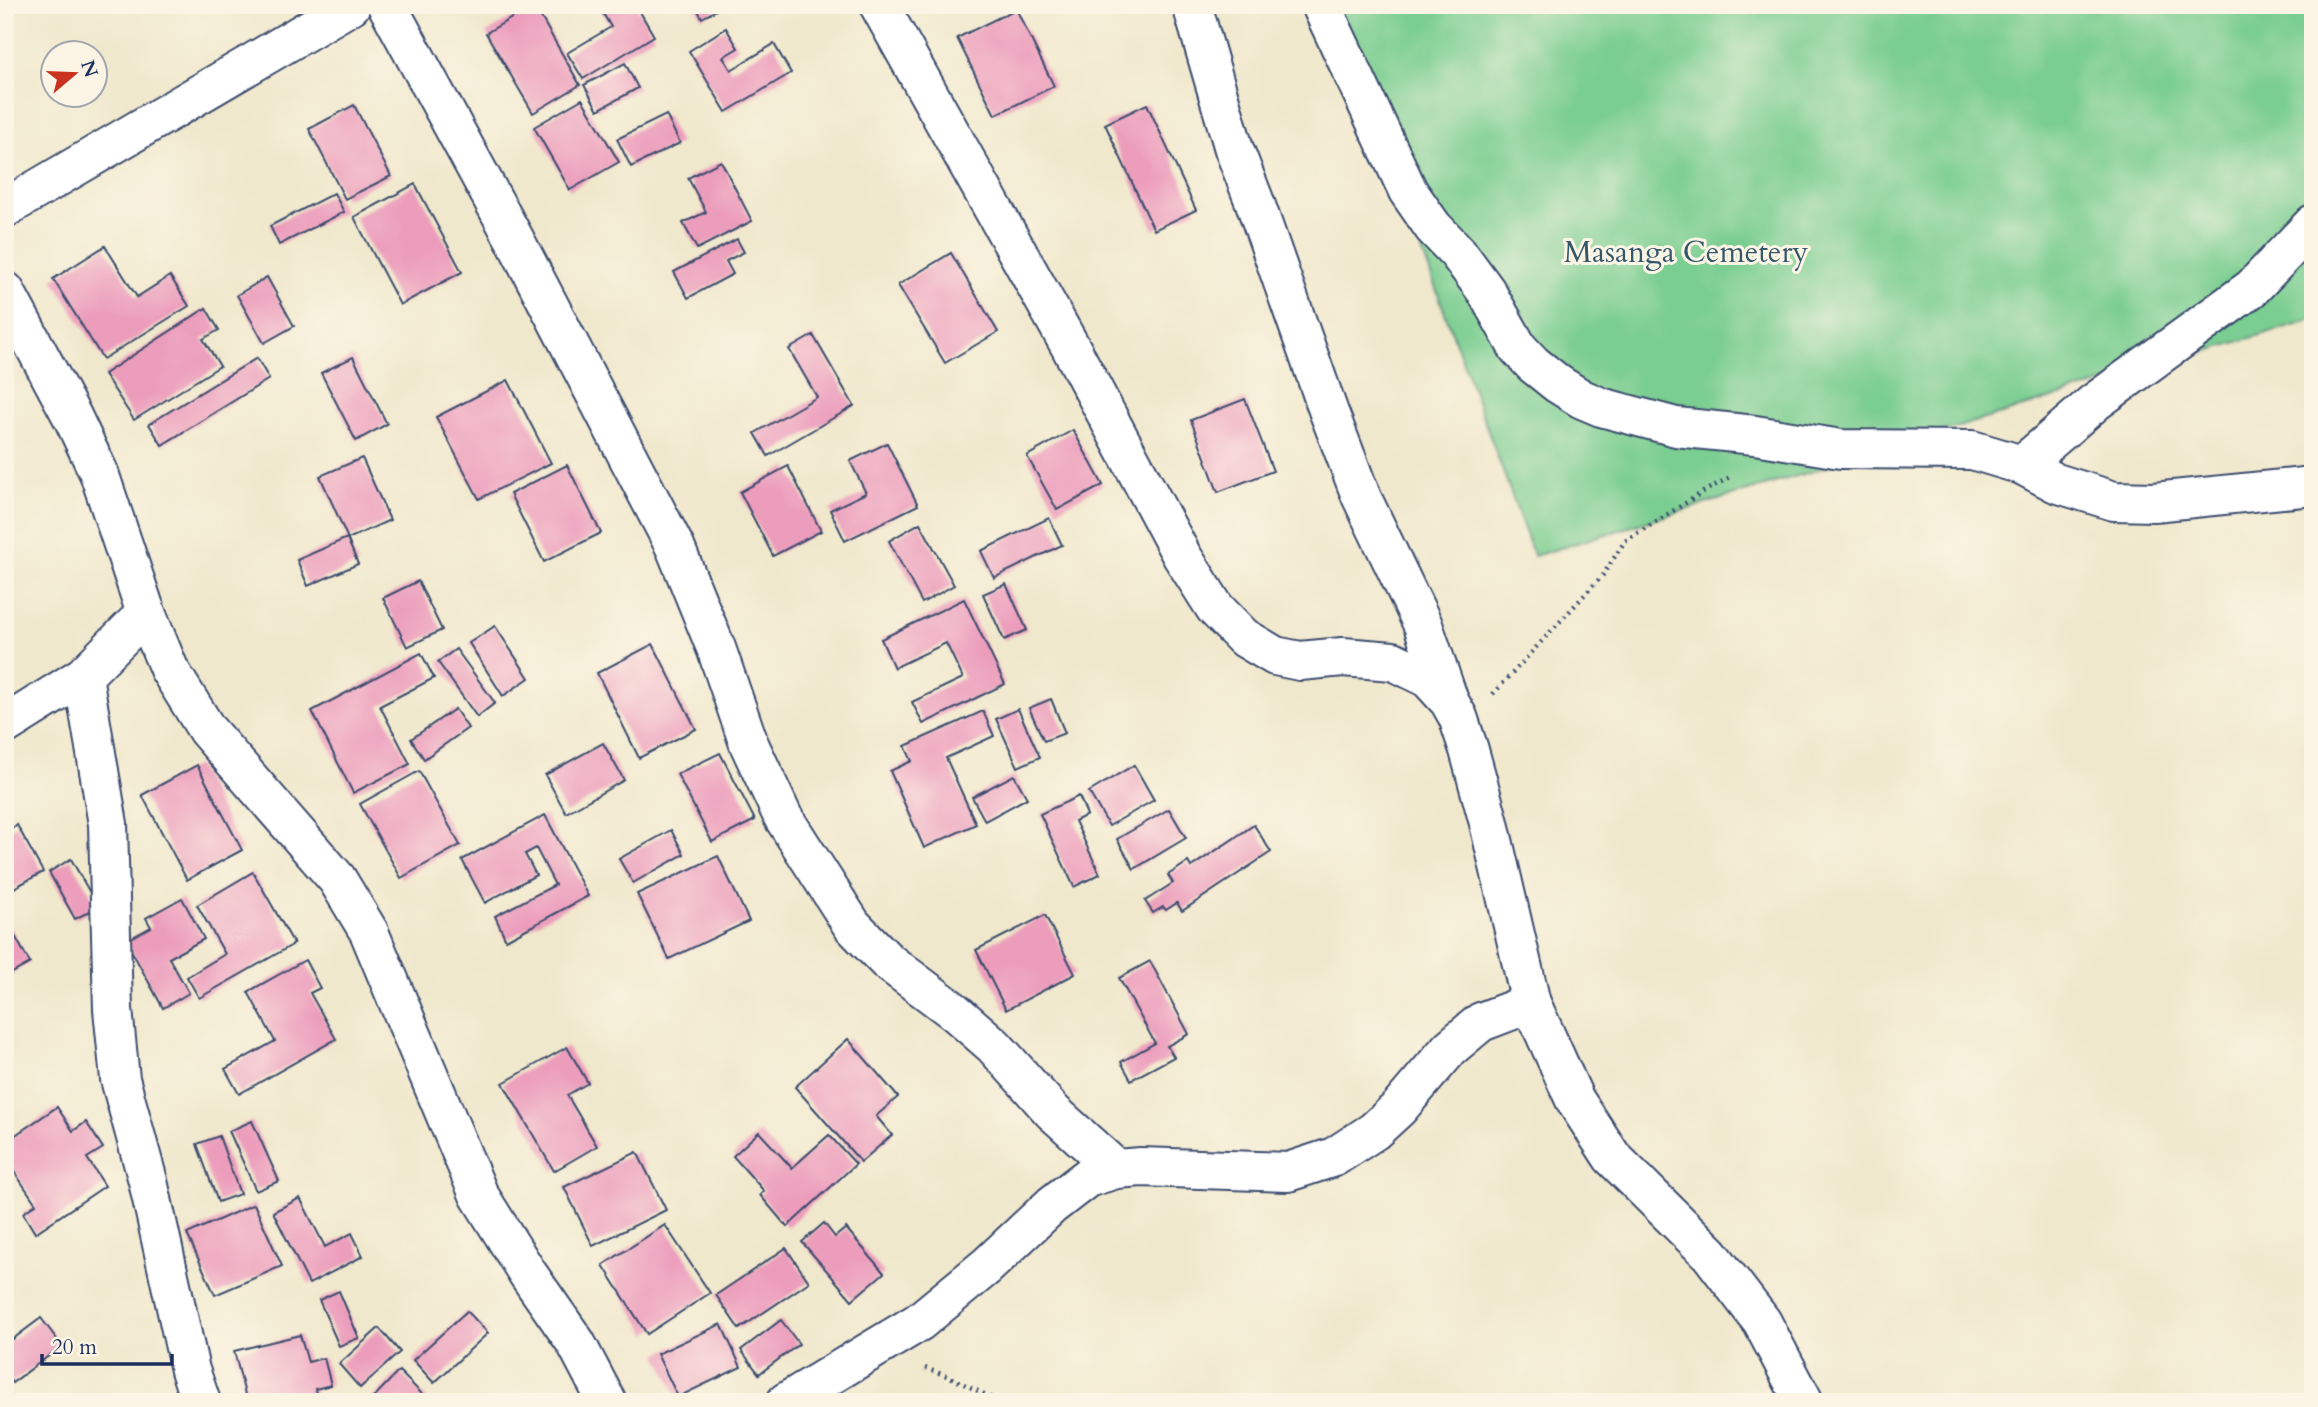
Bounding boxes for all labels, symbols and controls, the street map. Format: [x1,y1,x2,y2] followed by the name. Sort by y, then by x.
[38,38,108,108] north arrow
[74,57,104,81] text: N
[1564,232,1808,273] park label: Masanga Cemetery
[42,1323,172,1367] scale bar
[52,1333,97,1362] text: 20 m

